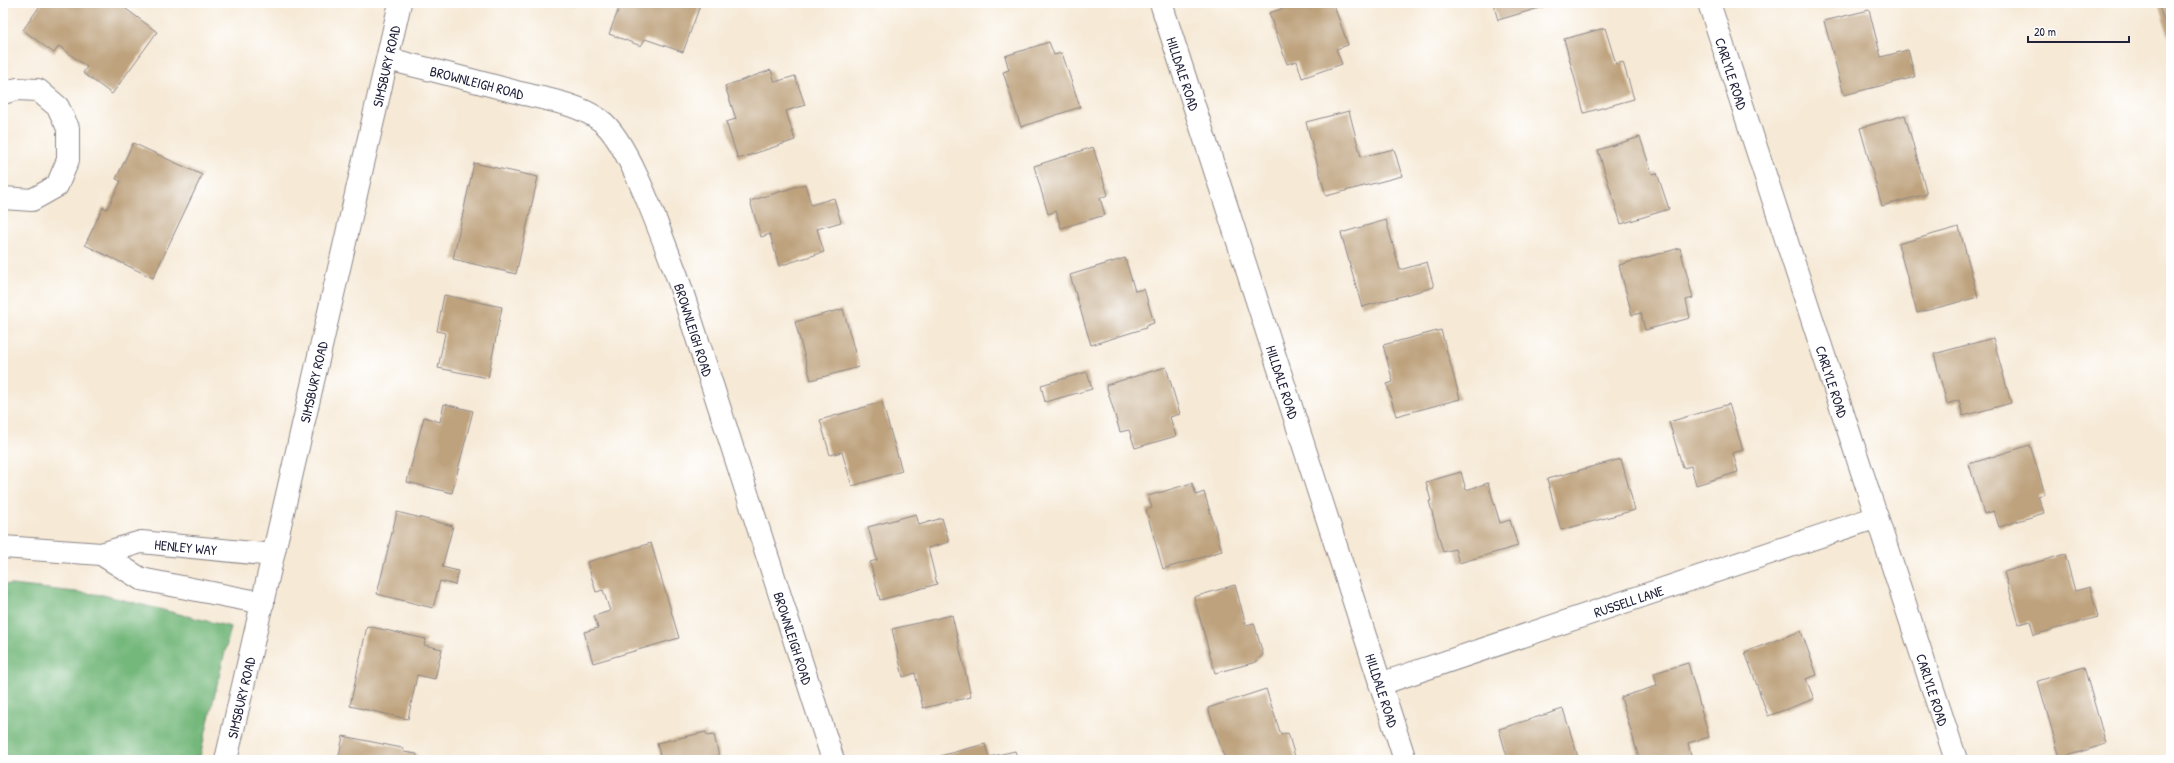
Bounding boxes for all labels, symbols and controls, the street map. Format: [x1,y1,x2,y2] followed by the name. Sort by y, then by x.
[2028,18,2129,44] scale bar
[367,23,404,109] street label: SIMSBURY ROAD
[2034,23,2056,40] text: 20 m
[1163,34,1205,113] street label: HILLDALE ROAD
[1711,35,1753,112] street label: CARLYLE ROAD
[428,60,526,103] street label: BROWNLEIGH ROAD
[670,281,718,379] street label: BROWNLEIGH ROAD
[294,339,332,424] street label: SIMSBURY ROAD
[1262,343,1304,421] street label: HILLDALE ROAD
[1812,343,1853,420] street label: CARLYLE ROAD
[154,534,219,559] street label: HENLEY WAY
[1591,580,1666,621] street label: RUSSELL LANE
[770,589,818,687] street label: BROWNLEIGH ROAD
[1362,651,1403,730] street label: HILLDALE ROAD
[1912,651,1954,728] street label: CARLYLE ROAD
[222,655,259,740] street label: SIMSBURY ROAD

